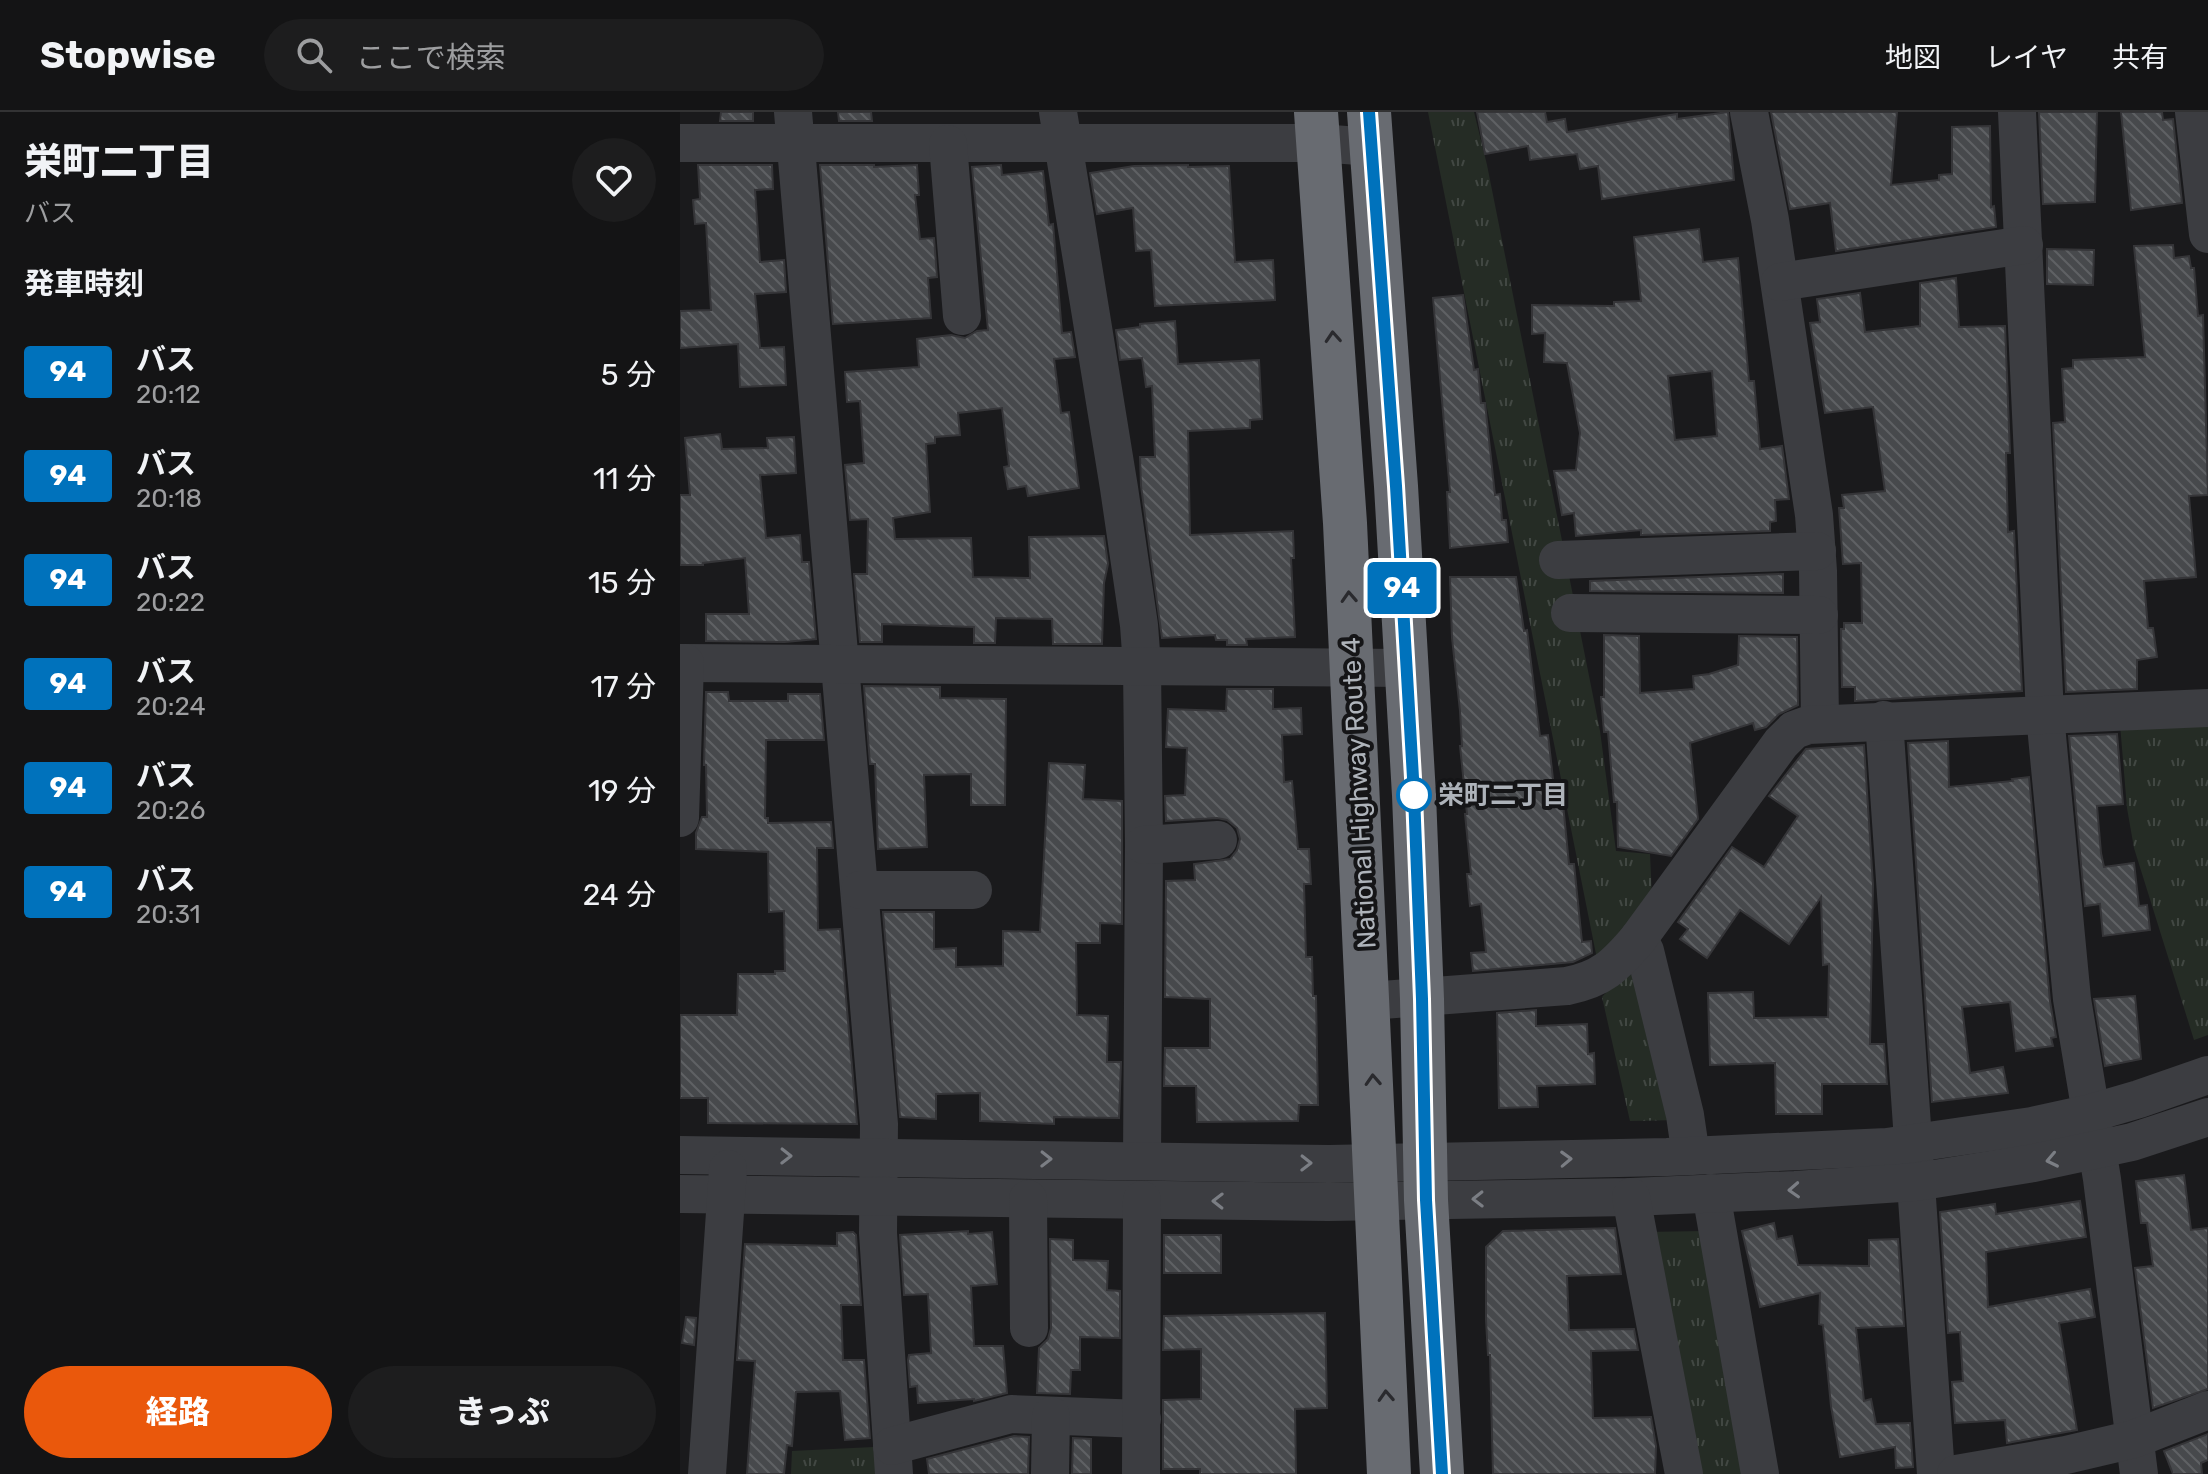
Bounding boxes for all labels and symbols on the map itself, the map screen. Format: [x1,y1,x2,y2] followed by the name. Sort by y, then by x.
[1325,330,1342,343] one-way arrow
[1366,562,1438,614] line badge: 94
[1341,590,1358,603] one-way arrow
[1335,637,1383,949] street label: National Highway Route 4
[1397,778,1431,812] marker: 栄町二丁目
[1438,780,1568,811] place label: 栄町二丁目
[1365,1073,1382,1086] one-way arrow
[780,1147,793,1164] one-way arrow
[1040,1150,1053,1168] one-way arrow
[1560,1150,1573,1167] one-way arrow
[2045,1150,2059,1167] one-way arrow
[1300,1155,1313,1172] one-way arrow
[1787,1181,1800,1198] one-way arrow
[1471,1190,1484,1208] one-way arrow
[1211,1192,1224,1210] one-way arrow
[1377,1389,1394,1402] one-way arrow

